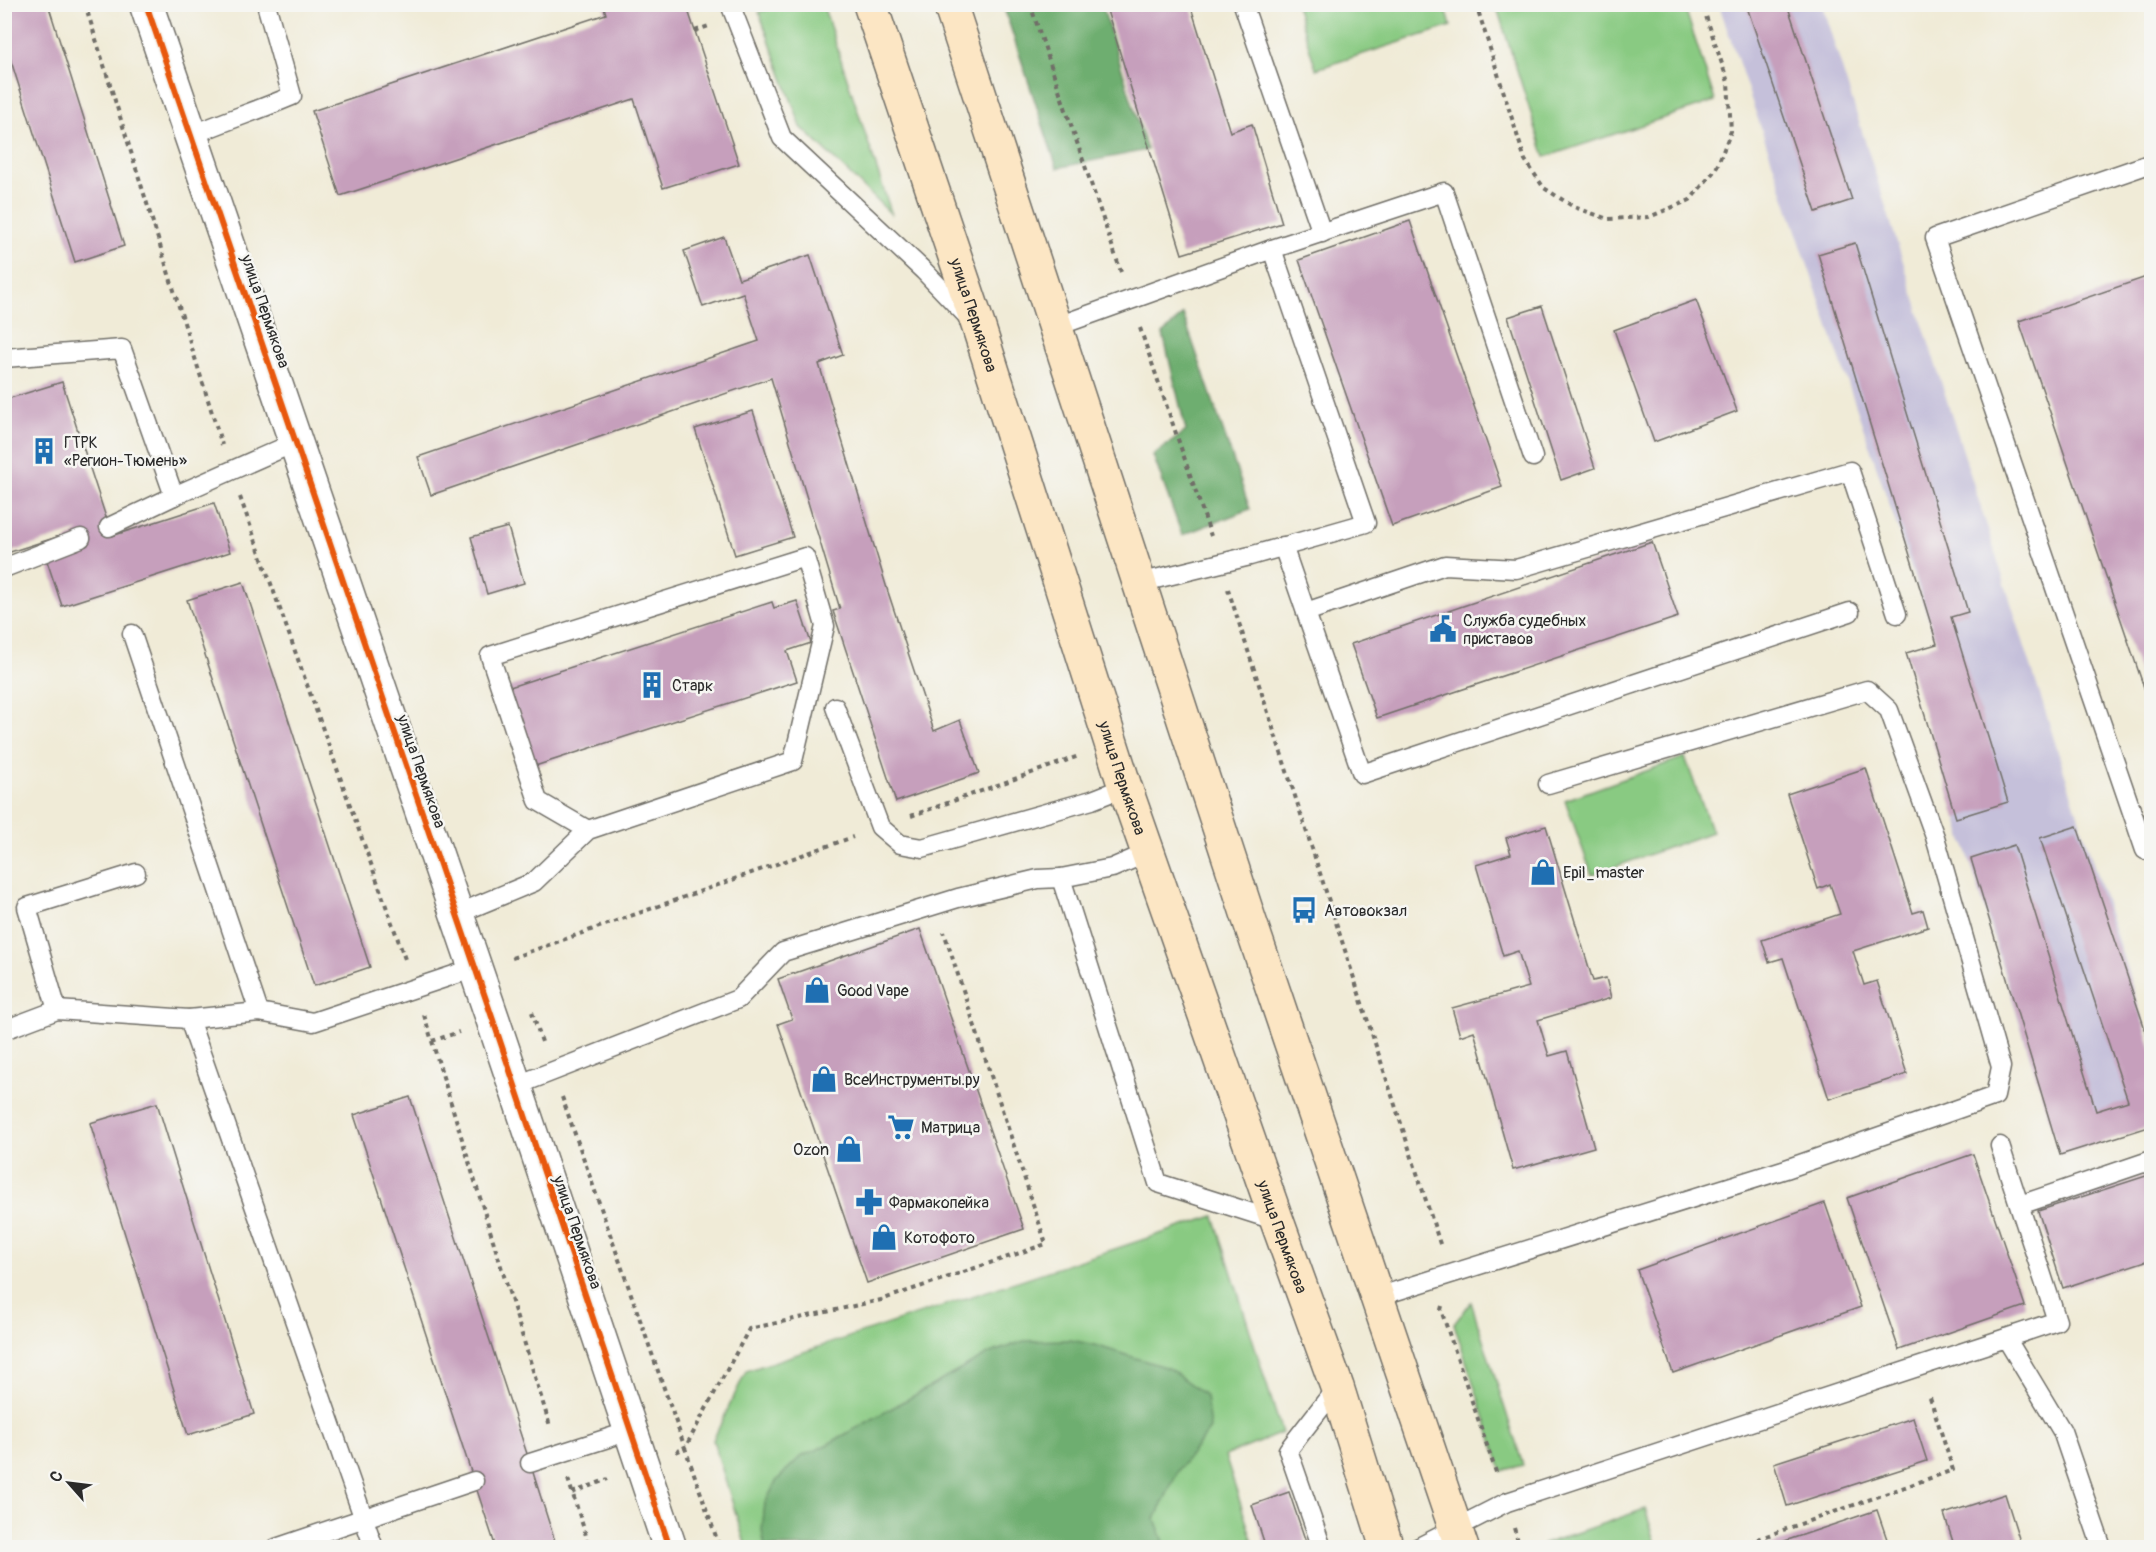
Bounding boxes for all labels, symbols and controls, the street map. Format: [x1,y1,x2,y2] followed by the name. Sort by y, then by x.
[236,251,294,371] street label: улица Пермякова
[945,255,1001,375] street label: улица Пермякова
[64,433,187,471] place label: ГТРК «Регион-Тюмень»
[29,436,59,466] building icon: ГТРК «Регион-Тюмень»
[1463,611,1586,649] place label: Служба судебных приставов
[1428,614,1458,644] public building icon: Служба судебных приставов
[637,670,667,700] building icon: Старк
[672,676,713,696] place label: Старк
[392,711,450,831] street label: улица Пермякова
[1093,718,1150,838] street label: улица Пермякова
[1528,857,1558,887] shop icon: Epil_master
[1563,863,1645,883] place label: Epil_master
[1289,895,1319,925] bus stop icon: Автовокзал
[1324,901,1407,921] place label: Автовокзал
[802,975,832,1005] shop icon: Good Vape
[837,981,909,1001] place label: Good Vape
[809,1064,839,1094] shop icon: ВсеИнструменты.ру
[844,1070,980,1090] place label: ВсеИнструменты.ру
[886,1112,916,1142] supermarket icon: Матрица
[921,1118,980,1138] place label: Матрица
[834,1134,864,1164] shop icon: Ozon
[793,1140,829,1160] place label: Ozon
[548,1172,606,1292] street label: улица Пермякова
[1252,1177,1311,1296] street label: улица Пермякова
[854,1187,884,1217] pharmacy icon: Фармакопейка
[889,1193,989,1213] place label: Фармакопейка
[869,1222,899,1252] shop icon: Котофото
[904,1228,975,1248] place label: Котофото
[39,1453,99,1513] north arrow
[45,1467,68,1485] text: С

